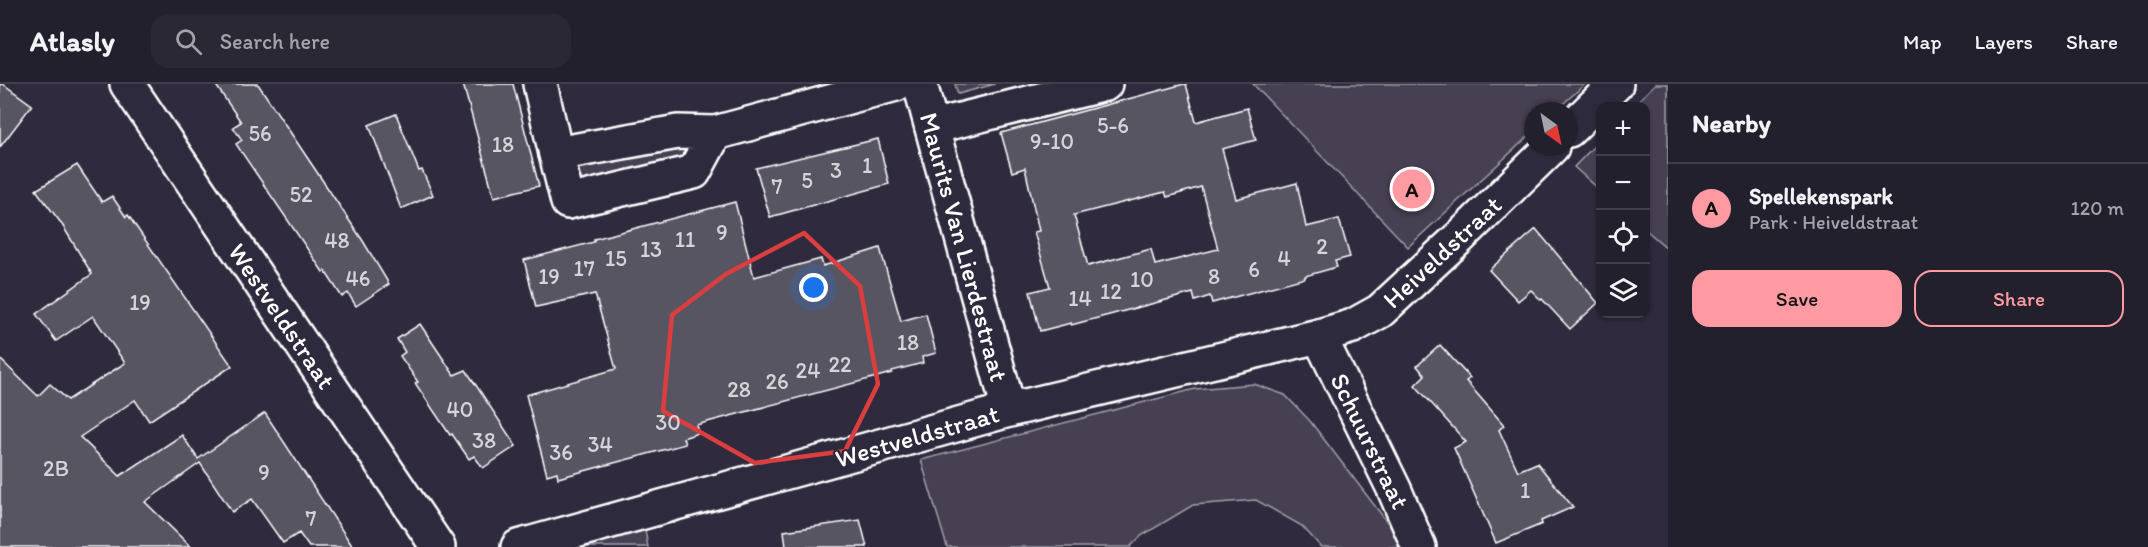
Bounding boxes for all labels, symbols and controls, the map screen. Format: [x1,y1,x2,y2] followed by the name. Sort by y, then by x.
[151,14,571,68] search box
[30,24,115,58] text: Atlasly
[172,25,205,58] icon: search
[220,28,330,55] text: Search here
[1903,29,1942,54] text: Map
[1975,29,2033,54] text: Layers
[2066,29,2118,54] text: Share
[1524,102,1578,156] north arrow
[1596,102,1650,318] map controls
[1596,102,1650,156] button: +
[1692,107,1771,139] text: Nearby
[913,109,1015,385] street label: Maurits Van Lierdestraat
[1097,112,1129,139] house number: 5-6
[248,120,272,147] house number: 56
[1030,128,1074,155] house number: 9-10
[492,131,514,158] house number: 18
[862,152,872,179] house number: 1
[1596,156,1650,210] button: −
[830,157,842,184] house number: 3
[1392,166,1432,212] pin: A
[801,167,813,194] house number: 5
[772,173,783,200] house number: 7
[289,181,313,208] house number: 52
[1749,183,1893,210] text: Spellekenspark
[1376,189,1508,315] street label: Heiveldstraat
[1705,196,1718,220] text: A
[2071,196,2124,220] text: 120 m
[1596,210,1650,264] button: locate
[1749,210,1918,234] text: Park · Heiveldstraat
[716,219,728,246] house number: 9
[675,226,695,253] house number: 11
[324,227,350,254] house number: 48
[1316,233,1328,260] house number: 2
[640,236,662,263] house number: 13
[222,237,343,395] street label: Westveldstraat
[605,245,627,272] house number: 15
[1277,245,1291,272] house number: 4
[573,255,595,282] house number: 17
[1248,256,1260,283] house number: 6
[538,263,560,290] house number: 19
[1208,263,1220,290] house number: 8
[1596,264,1650,318] button: layers
[346,265,370,292] house number: 46
[1130,266,1154,293] house number: 10
[1692,270,1902,327] button: Save
[1914,270,2124,327] button: Share
[799,273,828,302] your location
[1100,278,1122,305] house number: 12
[1068,285,1092,312] house number: 14
[129,289,151,316] house number: 19
[897,329,919,356] house number: 18
[828,351,852,378] house number: 22
[796,357,820,384] house number: 24
[765,368,789,395] house number: 26
[1323,368,1417,514] street label: Schuurstraat
[727,376,751,403] house number: 28
[447,396,473,423] house number: 40
[831,397,1003,475] street label: Westveldstraat
[655,409,681,436] house number: 30
[472,427,496,454] house number: 38
[587,431,613,458] house number: 34
[549,439,573,466] house number: 36
[43,455,69,482] house number: 2B
[258,459,270,486] house number: 9
[1520,477,1530,504] house number: 1
[306,505,317,532] house number: 7

